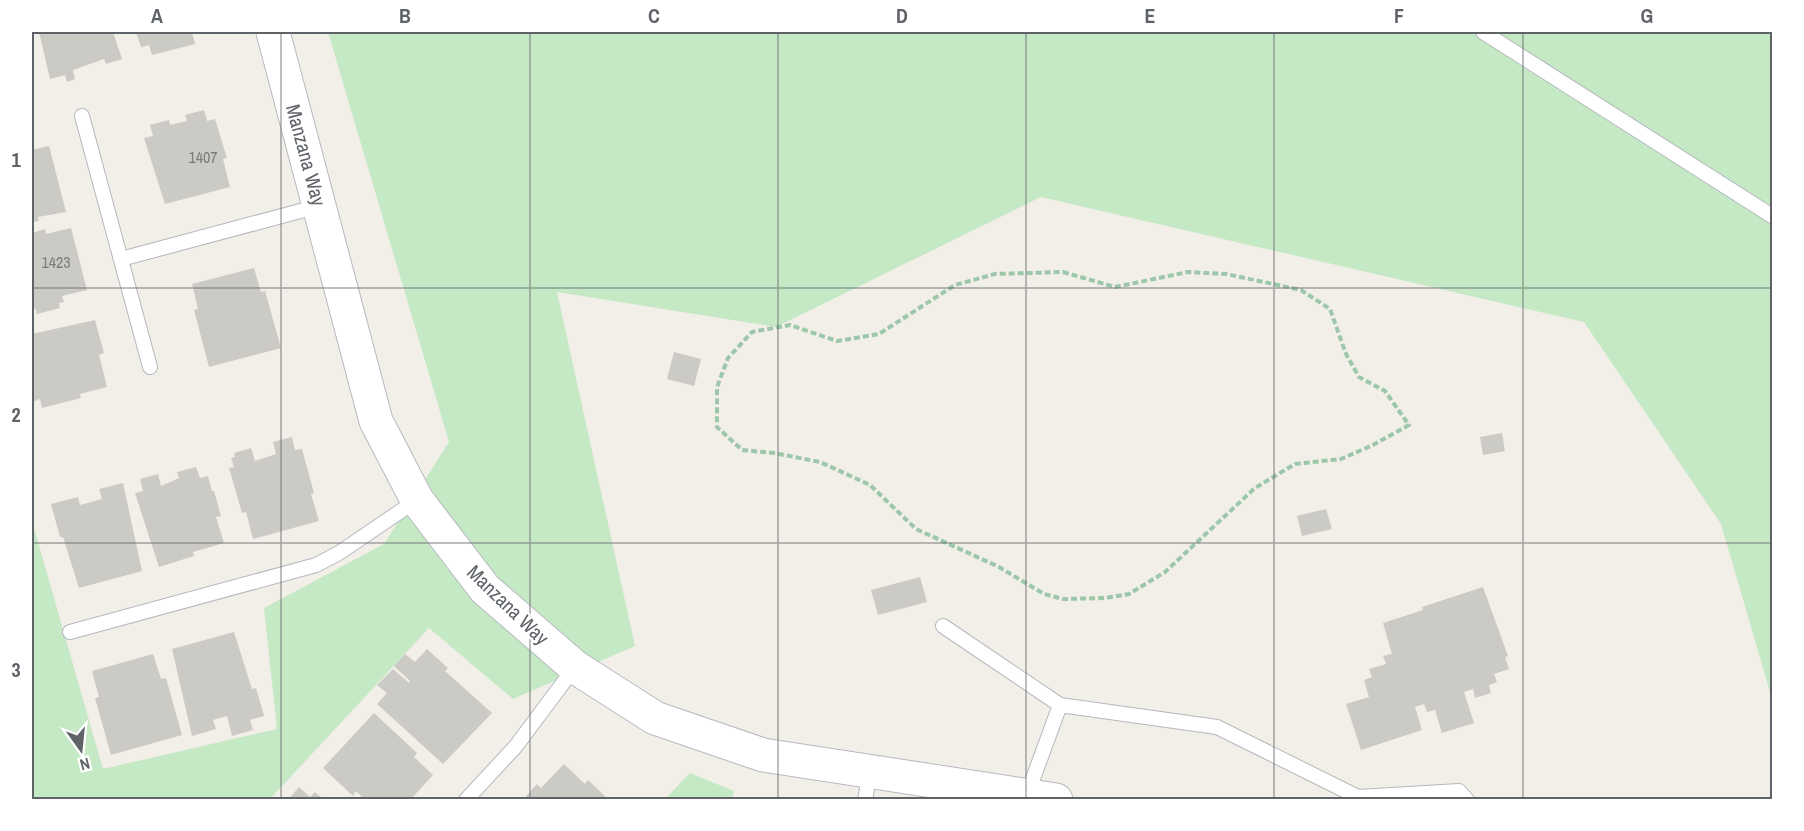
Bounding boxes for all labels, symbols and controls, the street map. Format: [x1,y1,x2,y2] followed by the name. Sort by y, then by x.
[151,2,163,29] text: A
[399,2,411,29] text: B
[648,2,660,29] text: C
[896,2,908,29] text: D
[1145,2,1156,29] text: E
[1394,2,1404,29] text: F
[1641,2,1653,29] text: G
[280,101,333,209] street label: Manzana Way
[11,146,21,173] text: 1
[188,146,218,168] house number: 1407
[41,251,71,273] house number: 1423
[11,401,21,428] text: 2
[461,559,556,651] street label: Manzana Way
[11,656,21,683] text: 3
[51,720,111,780] north arrow
[77,753,92,776] text: N

